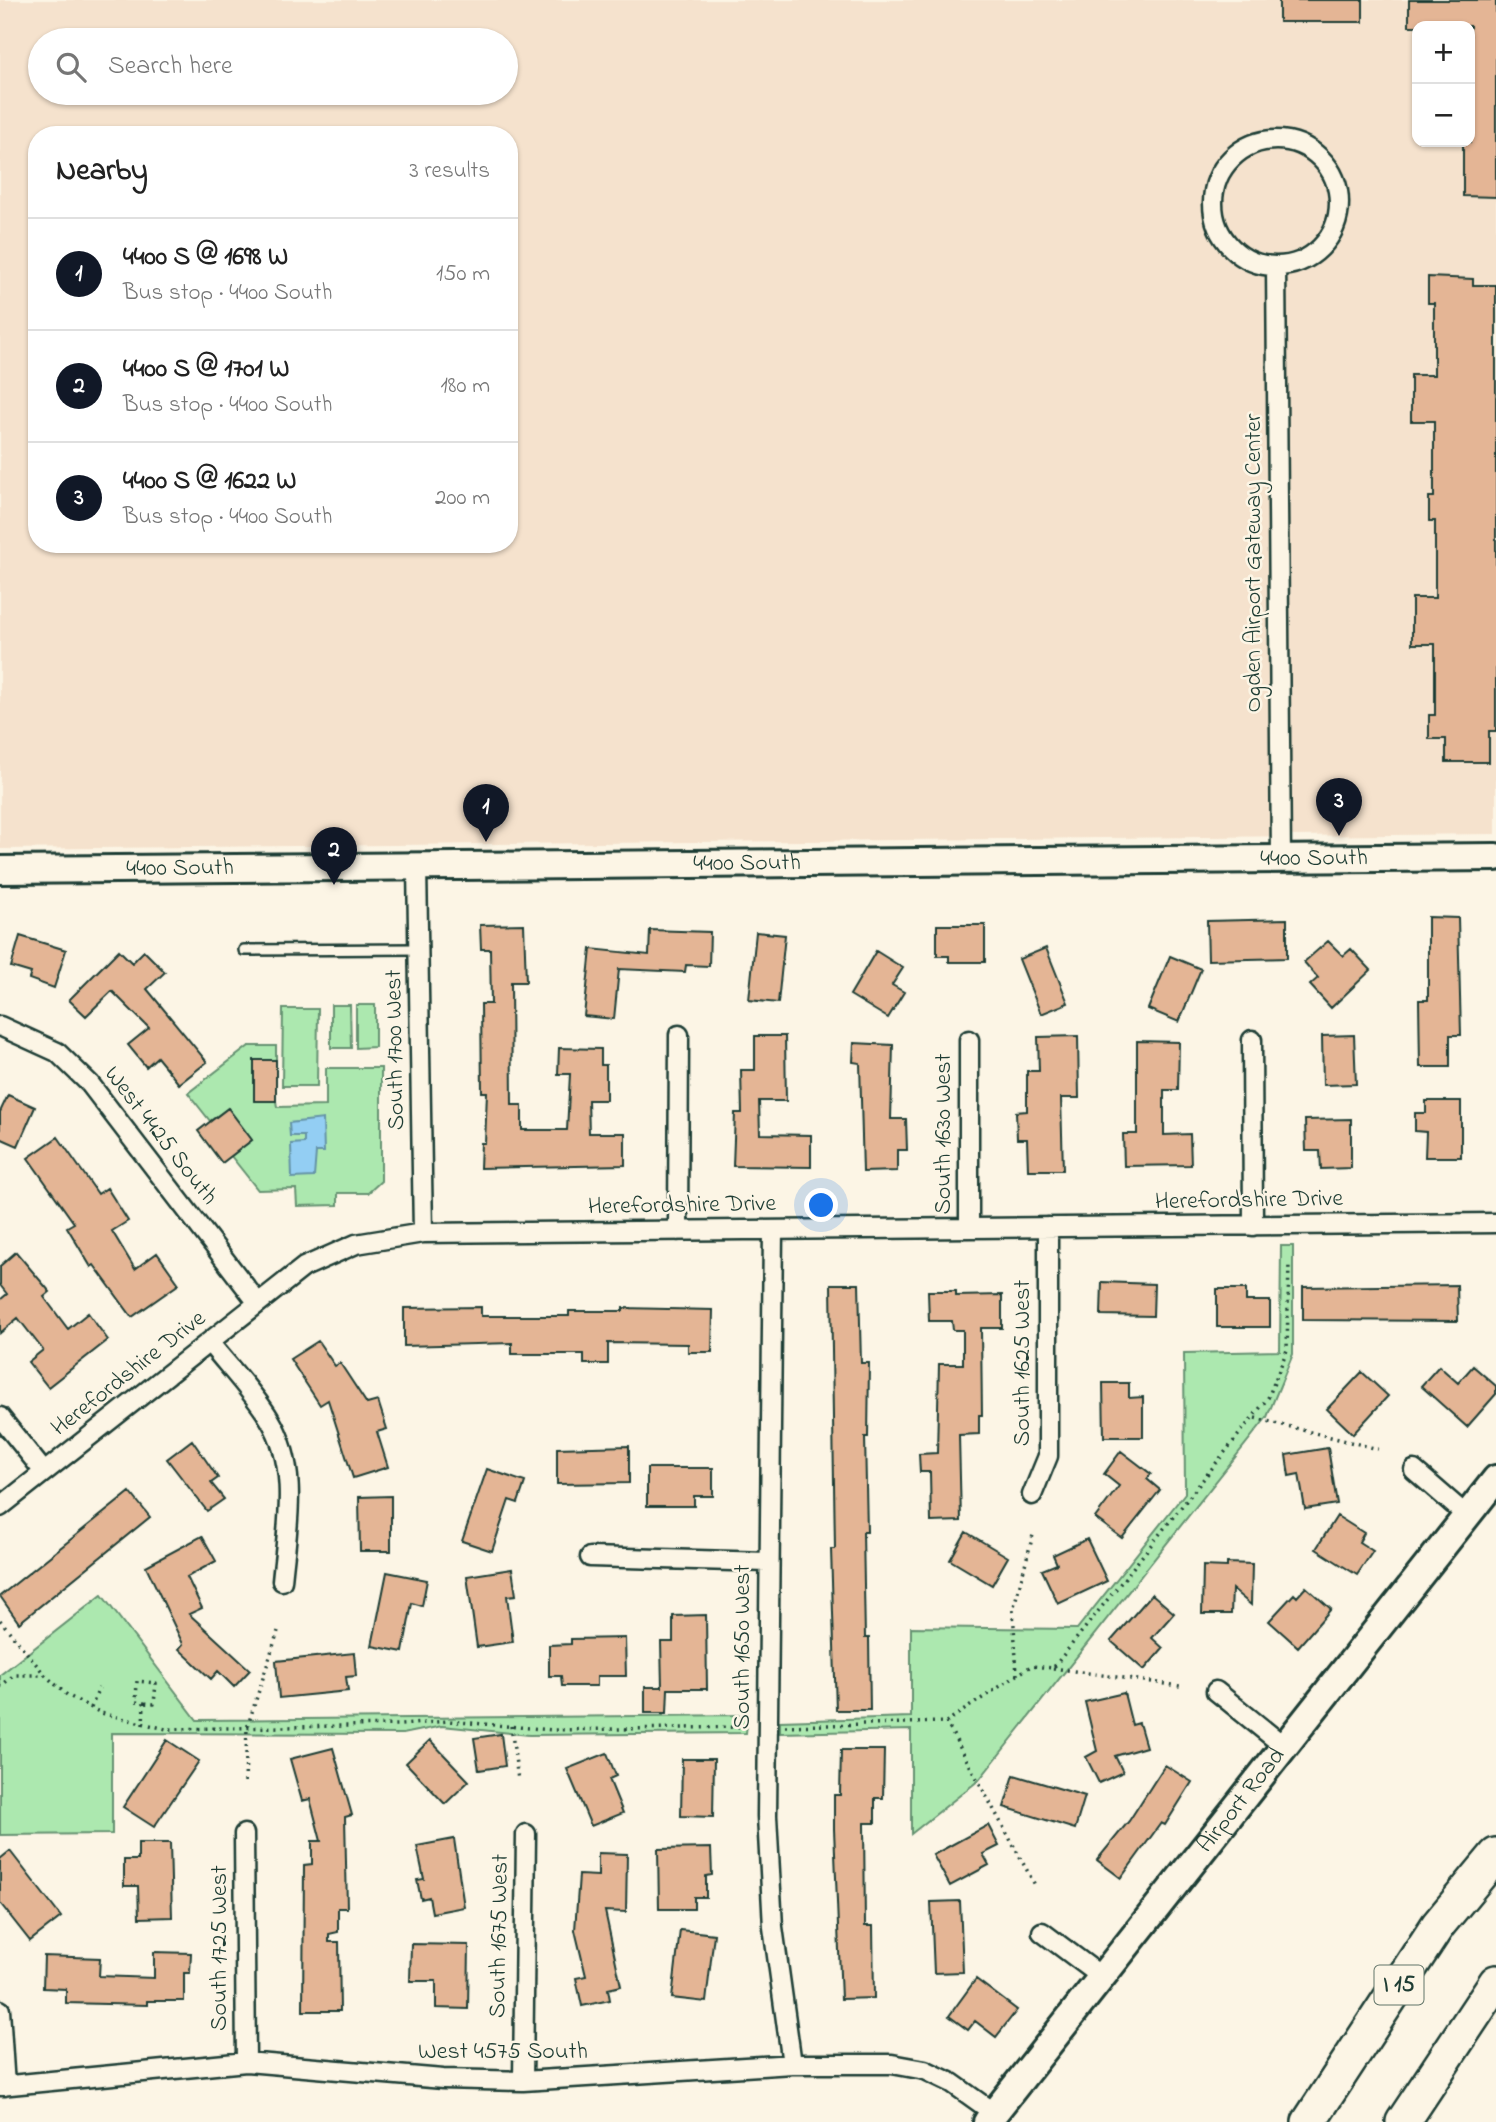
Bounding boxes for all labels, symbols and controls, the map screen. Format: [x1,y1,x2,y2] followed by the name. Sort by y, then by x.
[1412,21,1475,147] map controls
[1412,21,1475,84] button: +
[28,28,518,105] search box
[52,48,90,86] icon: search
[108,48,233,86] text: Search here
[1412,84,1475,147] button: −
[56,150,148,194] text: Nearby
[409,155,490,188] text: 3 results
[123,239,288,277] text: 4400 S @ 1698 W
[75,258,83,291] text: 1
[436,258,490,291] text: 150 m
[123,277,332,310] text: Bus stop · 4400 South
[123,351,289,389] text: 4400 S @ 1701 W
[73,370,85,403] text: 2
[441,370,490,403] text: 180 m
[123,389,332,422] text: Bus stop · 4400 South
[1237,413,1273,713] street label: Ogden Airport Gateway Center
[123,463,296,501] text: 4400 S @ 1622 W
[74,482,84,515] text: 3
[435,482,490,515] text: 200 m
[123,501,332,534] text: Bus stop · 4400 South
[1316,778,1362,836] pin: 3
[463,784,509,842] pin: 1
[311,827,357,885] pin: 2
[1260,841,1368,877] street label: 4400 South
[693,846,801,881] street label: 4400 South
[126,850,234,886] street label: 4400 South
[377,969,415,1131] street label: South 1700 West
[927,1053,962,1215] street label: South 1630 West
[94,1059,226,1213] street label: West 4425 South
[1155,1182,1344,1220] street label: Herefordshire Drive
[588,1187,777,1225] street label: Herefordshire Drive
[804,1188,838,1222] your location
[1006,1280,1041,1446] street label: South 1625 West
[44,1302,214,1446] street label: Herefordshire Drive
[726,1565,761,1729] street label: South 1650 West
[1189,1740,1295,1861] street label: Airport Road
[481,1853,519,2019] street label: South 1675 West
[203,1865,238,2031] street label: South 1725 West
[1374,1966,1424,2004] road number: I 15
[418,2035,588,2070] street label: West 4575 South

